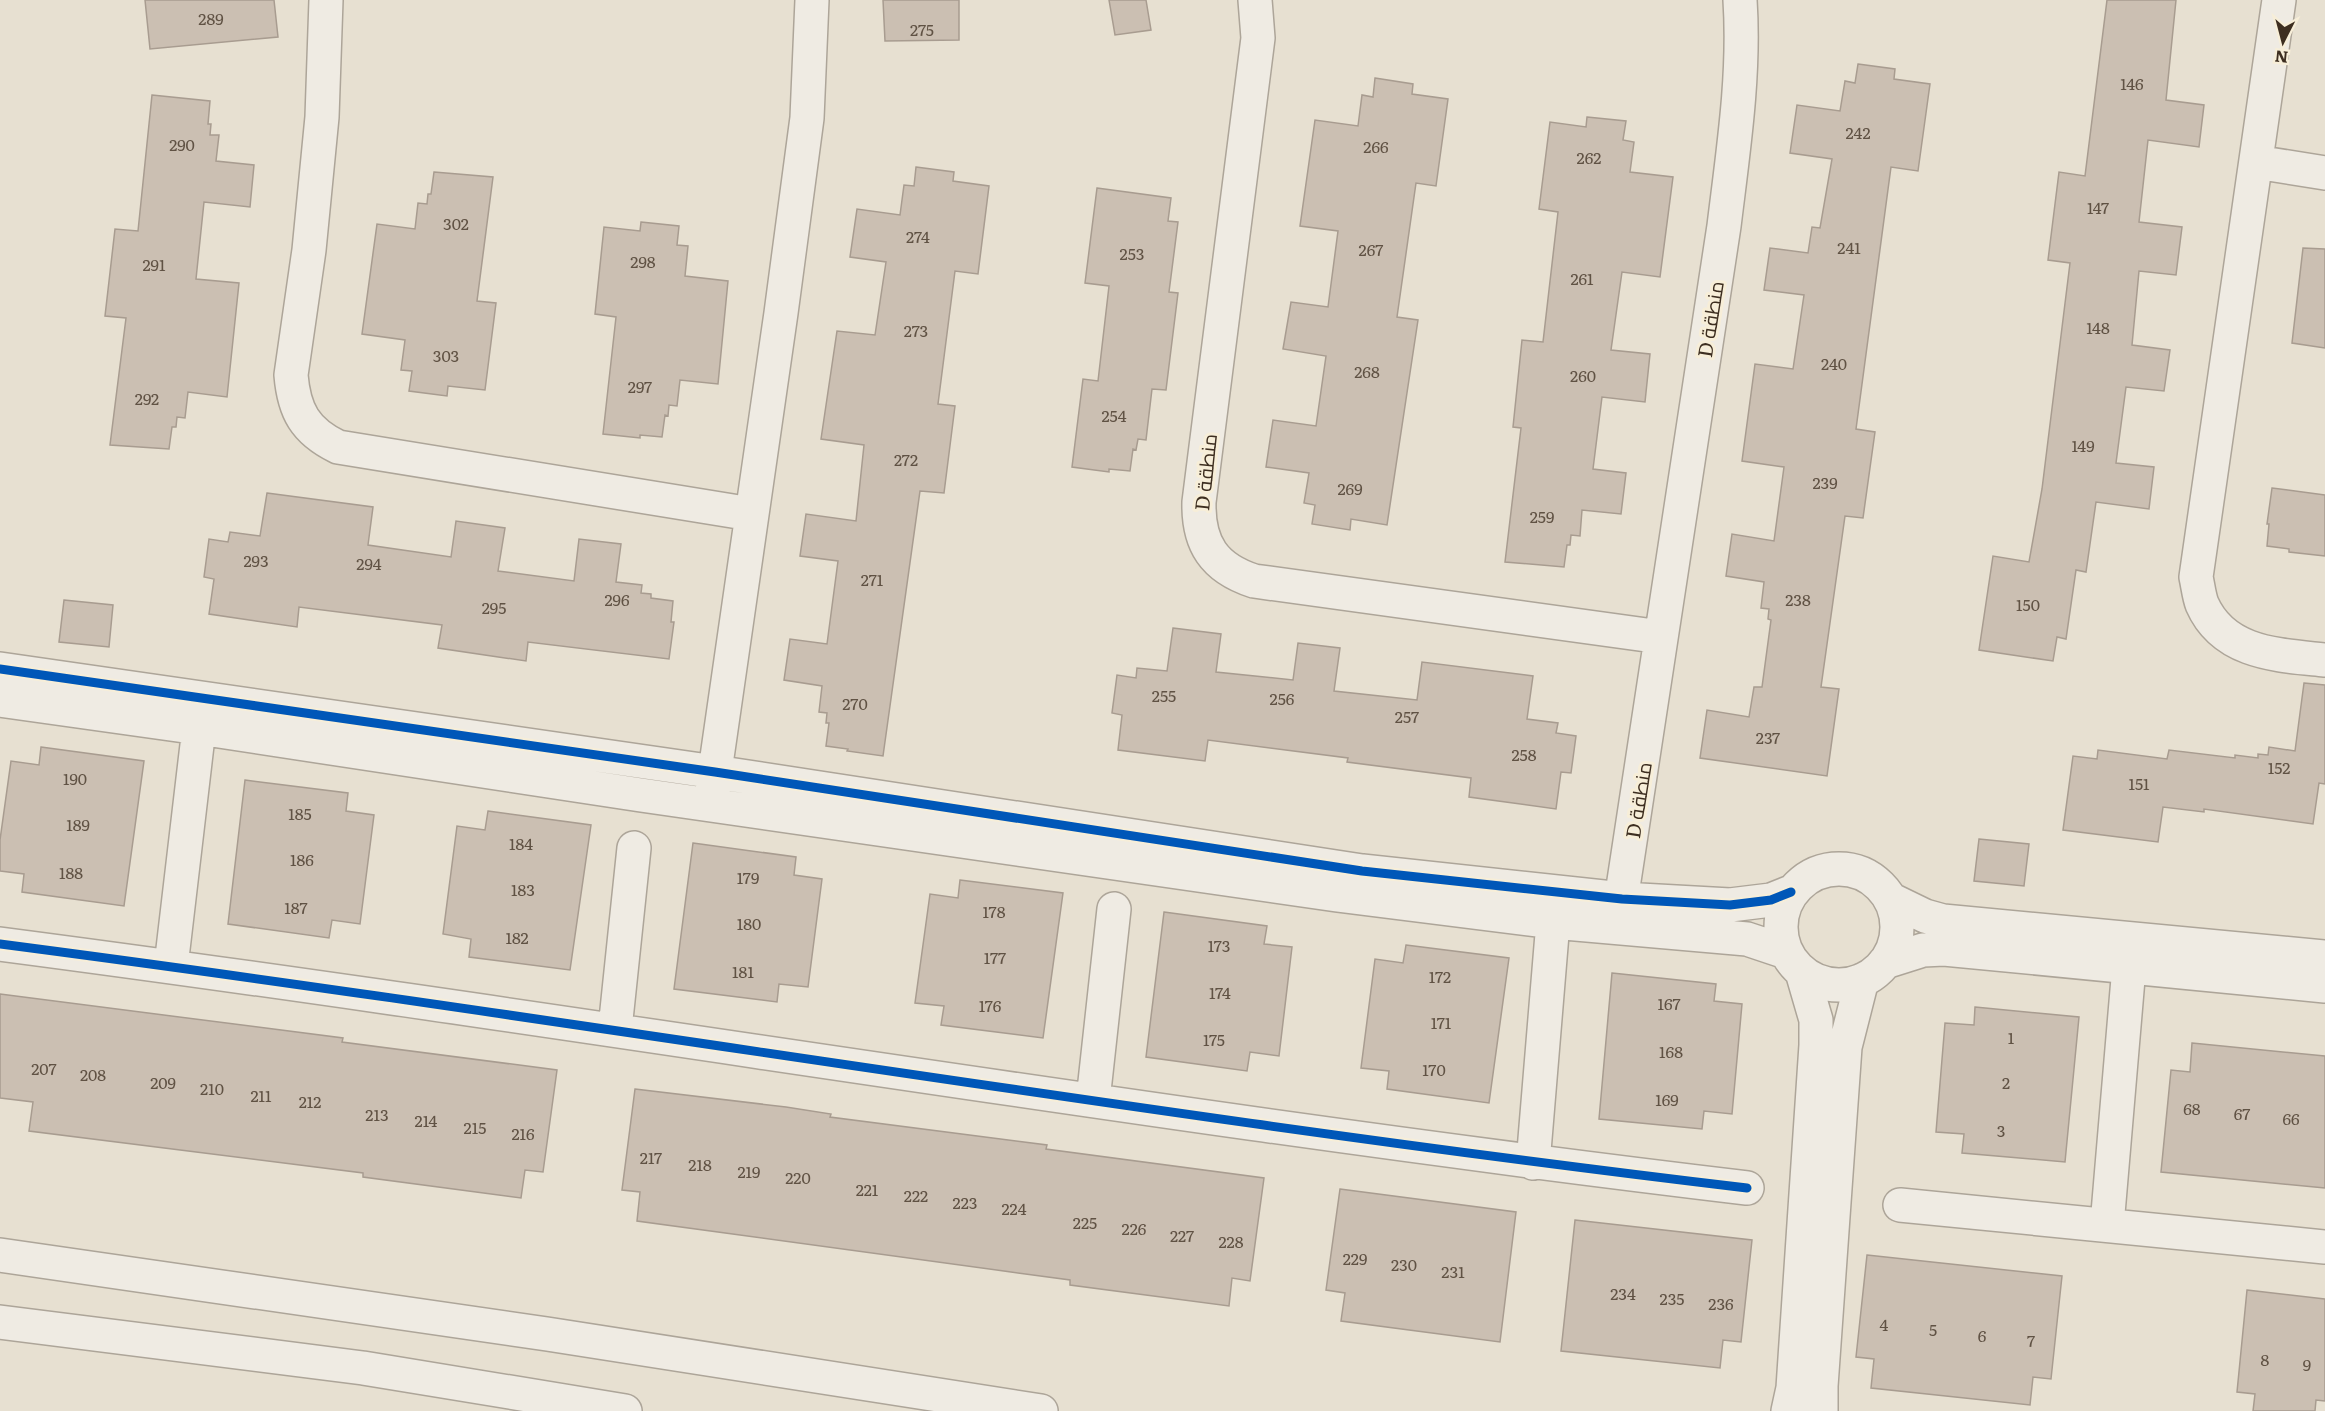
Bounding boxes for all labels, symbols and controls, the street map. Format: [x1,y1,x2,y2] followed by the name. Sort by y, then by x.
[198,6,224,30] house number: 289
[2253,12,2313,72] north arrow
[910,17,934,41] house number: 275
[2273,45,2289,71] text: N
[2120,71,2144,95] house number: 146
[1845,120,1871,144] house number: 242
[169,132,195,156] house number: 290
[1363,134,1389,158] house number: 266
[1577,145,1601,169] house number: 262
[2087,195,2109,219] house number: 147
[443,211,469,235] house number: 302
[906,224,930,248] house number: 274
[1837,235,1861,259] house number: 241
[1359,237,1383,261] house number: 267
[1120,241,1144,265] house number: 253
[630,249,656,273] house number: 298
[143,252,166,276] house number: 291
[1570,266,1594,290] house number: 261
[1688,278,1730,360] street label: D منطقة
[2086,315,2110,339] house number: 148
[904,318,928,342] house number: 273
[433,343,459,367] house number: 303
[1821,351,1847,375] house number: 240
[1354,359,1380,383] house number: 268
[1570,363,1596,387] house number: 260
[628,374,652,398] house number: 297
[135,386,159,410] house number: 292
[1101,403,1127,427] house number: 254
[1185,432,1223,512] street label: D منطقة
[2071,433,2095,457] house number: 149
[894,447,918,471] house number: 272
[1812,470,1838,494] house number: 239
[1337,476,1363,500] house number: 269
[1530,504,1554,528] house number: 259
[243,548,269,572] house number: 293
[356,551,382,575] house number: 294
[861,567,884,591] house number: 271
[604,587,630,611] house number: 296
[1785,587,1811,611] house number: 238
[2016,592,2040,616] house number: 150
[482,595,506,619] house number: 295
[1152,683,1176,707] house number: 255
[1270,686,1295,710] house number: 256
[842,691,868,715] house number: 270
[1395,704,1419,728] house number: 257
[1756,725,1780,749] house number: 237
[1511,742,1537,766] house number: 258
[2268,755,2290,779] house number: 152
[1616,759,1658,841] street label: D منطقة
[63,766,87,790] house number: 190
[2128,771,2150,795] house number: 151
[288,801,312,825] house number: 185
[66,812,90,836] house number: 189
[509,831,533,855] house number: 184
[290,847,314,871] house number: 186
[59,860,83,884] house number: 188
[737,865,759,889] house number: 179
[511,877,535,901] house number: 183
[284,895,308,919] house number: 187
[983,899,1006,923] house number: 178
[737,911,761,935] house number: 180
[505,925,529,949] house number: 182
[1208,933,1230,957] house number: 173
[984,945,1006,969] house number: 177
[732,959,754,983] house number: 181
[1429,964,1451,988] house number: 172
[1209,980,1231,1004] house number: 174
[1657,991,1681,1015] house number: 167
[979,993,1002,1017] house number: 176
[1431,1010,1452,1034] house number: 171
[2008,1025,2015,1049] house number: 1
[1203,1027,1225,1051] house number: 175
[1659,1039,1683,1063] house number: 168
[31,1056,57,1080] house number: 207
[1422,1057,1446,1081] house number: 170
[80,1062,106,1086] house number: 208
[150,1070,176,1094] house number: 209
[2002,1070,2010,1094] house number: 2
[200,1076,224,1100] house number: 210
[250,1083,272,1107] house number: 211
[1655,1087,1679,1111] house number: 169
[299,1089,321,1113] house number: 212
[2183,1096,2201,1120] house number: 68
[2234,1101,2250,1125] house number: 67
[365,1102,389,1126] house number: 213
[2282,1106,2300,1130] house number: 66
[415,1108,438,1132] house number: 214
[464,1115,486,1139] house number: 215
[1997,1118,2005,1142] house number: 3
[511,1121,535,1145] house number: 216
[640,1145,662,1169] house number: 217
[688,1152,712,1176] house number: 218
[738,1159,761,1183] house number: 219
[785,1165,811,1189] house number: 220
[856,1177,879,1201] house number: 221
[904,1183,928,1207] house number: 222
[953,1190,977,1214] house number: 223
[1001,1196,1027,1220] house number: 224
[1073,1210,1097,1234] house number: 225
[1122,1216,1147,1240] house number: 226
[1170,1223,1194,1247] house number: 227
[1218,1229,1244,1253] house number: 228
[1343,1246,1367,1270] house number: 229
[1391,1252,1417,1276] house number: 230
[1441,1259,1465,1283] house number: 231
[1610,1281,1636,1305] house number: 234
[1660,1286,1684,1310] house number: 235
[1708,1291,1734,1315] house number: 236
[1880,1312,1889,1336] house number: 4
[1929,1317,1937,1341] house number: 5
[1978,1323,1987,1347] house number: 6
[2027,1328,2035,1352] house number: 7
[2261,1347,2270,1371] house number: 8
[2303,1352,2311,1376] house number: 9

